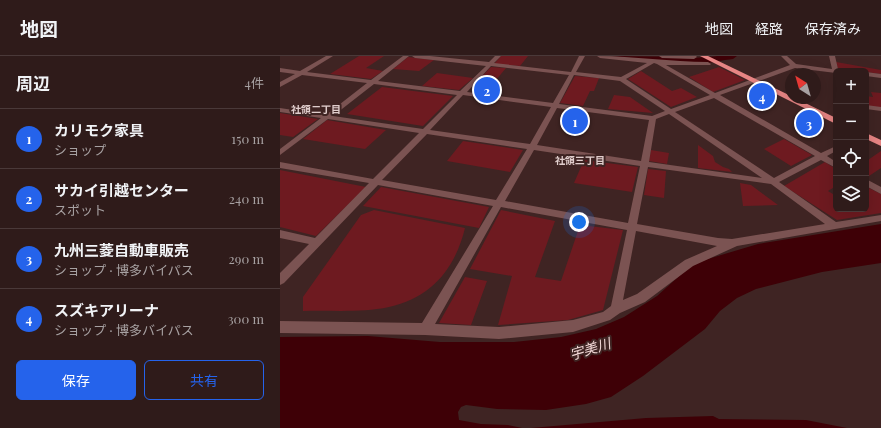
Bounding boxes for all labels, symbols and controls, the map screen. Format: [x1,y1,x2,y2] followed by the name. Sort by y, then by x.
[20,15,58,41] text: 地図
[705,19,733,38] text: 地図
[755,19,783,38] text: 経路
[805,19,861,38] text: 保存済み
[785,68,821,104] north arrow
[833,68,869,212] map controls
[833,68,869,104] button: +
[16,72,50,94] text: 周辺
[245,74,264,91] text: 4件
[474,75,500,105] pin: 2
[749,81,775,111] pin: 4
[291,102,341,116] district label: 社領二丁目
[833,104,869,140] button: −
[562,106,588,136] pin: 1
[796,108,822,138] pin: 3
[54,120,144,140] text: カリモク家具
[27,130,31,147] text: 1
[231,130,264,147] text: 150 m
[833,140,869,176] button: locate
[54,141,106,158] text: ショップ
[555,153,605,167] district label: 社領三丁目
[833,176,869,212] button: layers
[54,180,189,200] text: サカイ引越センター
[26,190,32,207] text: 2
[229,190,264,207] text: 240 m
[54,201,106,218] text: スポット
[569,212,589,232] your location
[54,240,189,260] text: 九州三菱自動車販売
[26,250,32,267] text: 3
[229,250,264,267] text: 290 m
[54,261,194,278] text: ショップ · 博多バイパス
[54,300,159,320] text: スズキアリーナ
[26,310,32,327] text: 4
[228,310,264,327] text: 300 m
[54,321,194,338] text: ショップ · 博多バイパス
[567,333,615,364] water label: 宇美川
[16,360,136,400] button: 保存
[144,360,264,400] button: 共有

